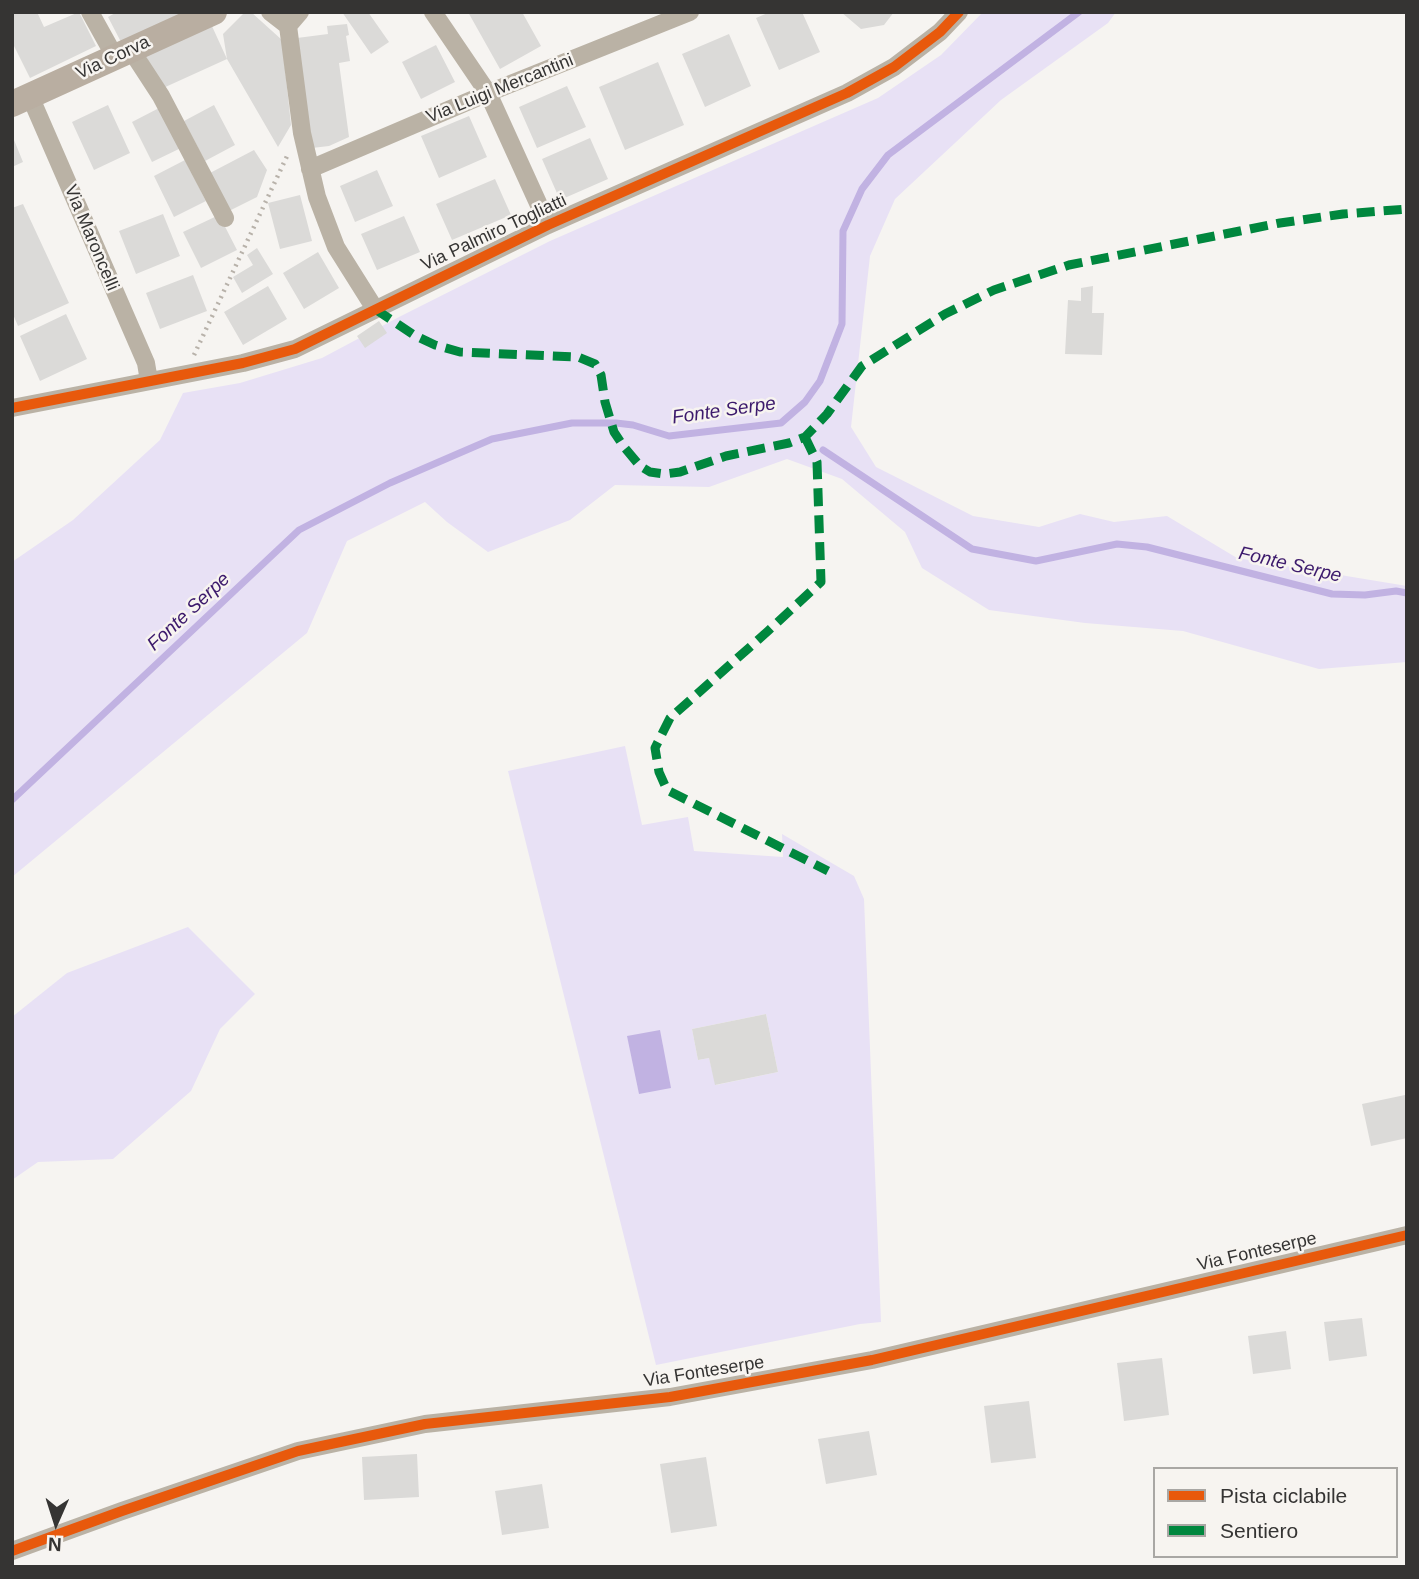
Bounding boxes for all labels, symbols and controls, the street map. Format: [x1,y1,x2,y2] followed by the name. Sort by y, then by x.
[73,32,153,84] street label: Via Corva
[423,50,577,128] street label: Via Luigi Mercantini
[59,182,123,294] street label: Via Maroncelli
[418,190,570,276] street label: Via Palmiro Togliatti
[671,392,777,430] water label: Fonte Serpe
[1236,542,1344,588] water label: Fonte Serpe
[143,568,235,656] water label: Fonte Serpe
[1195,1228,1319,1276] street label: Via Fonteserpe
[642,1352,766,1392] street label: Via Fonteserpe
[1153,1467,1398,1558] legend
[1220,1484,1347,1507] text: Pista ciclabile
[21,1488,91,1558] north arrow
[1220,1519,1298,1542] text: Sentiero
[47,1534,62,1555] text: N

